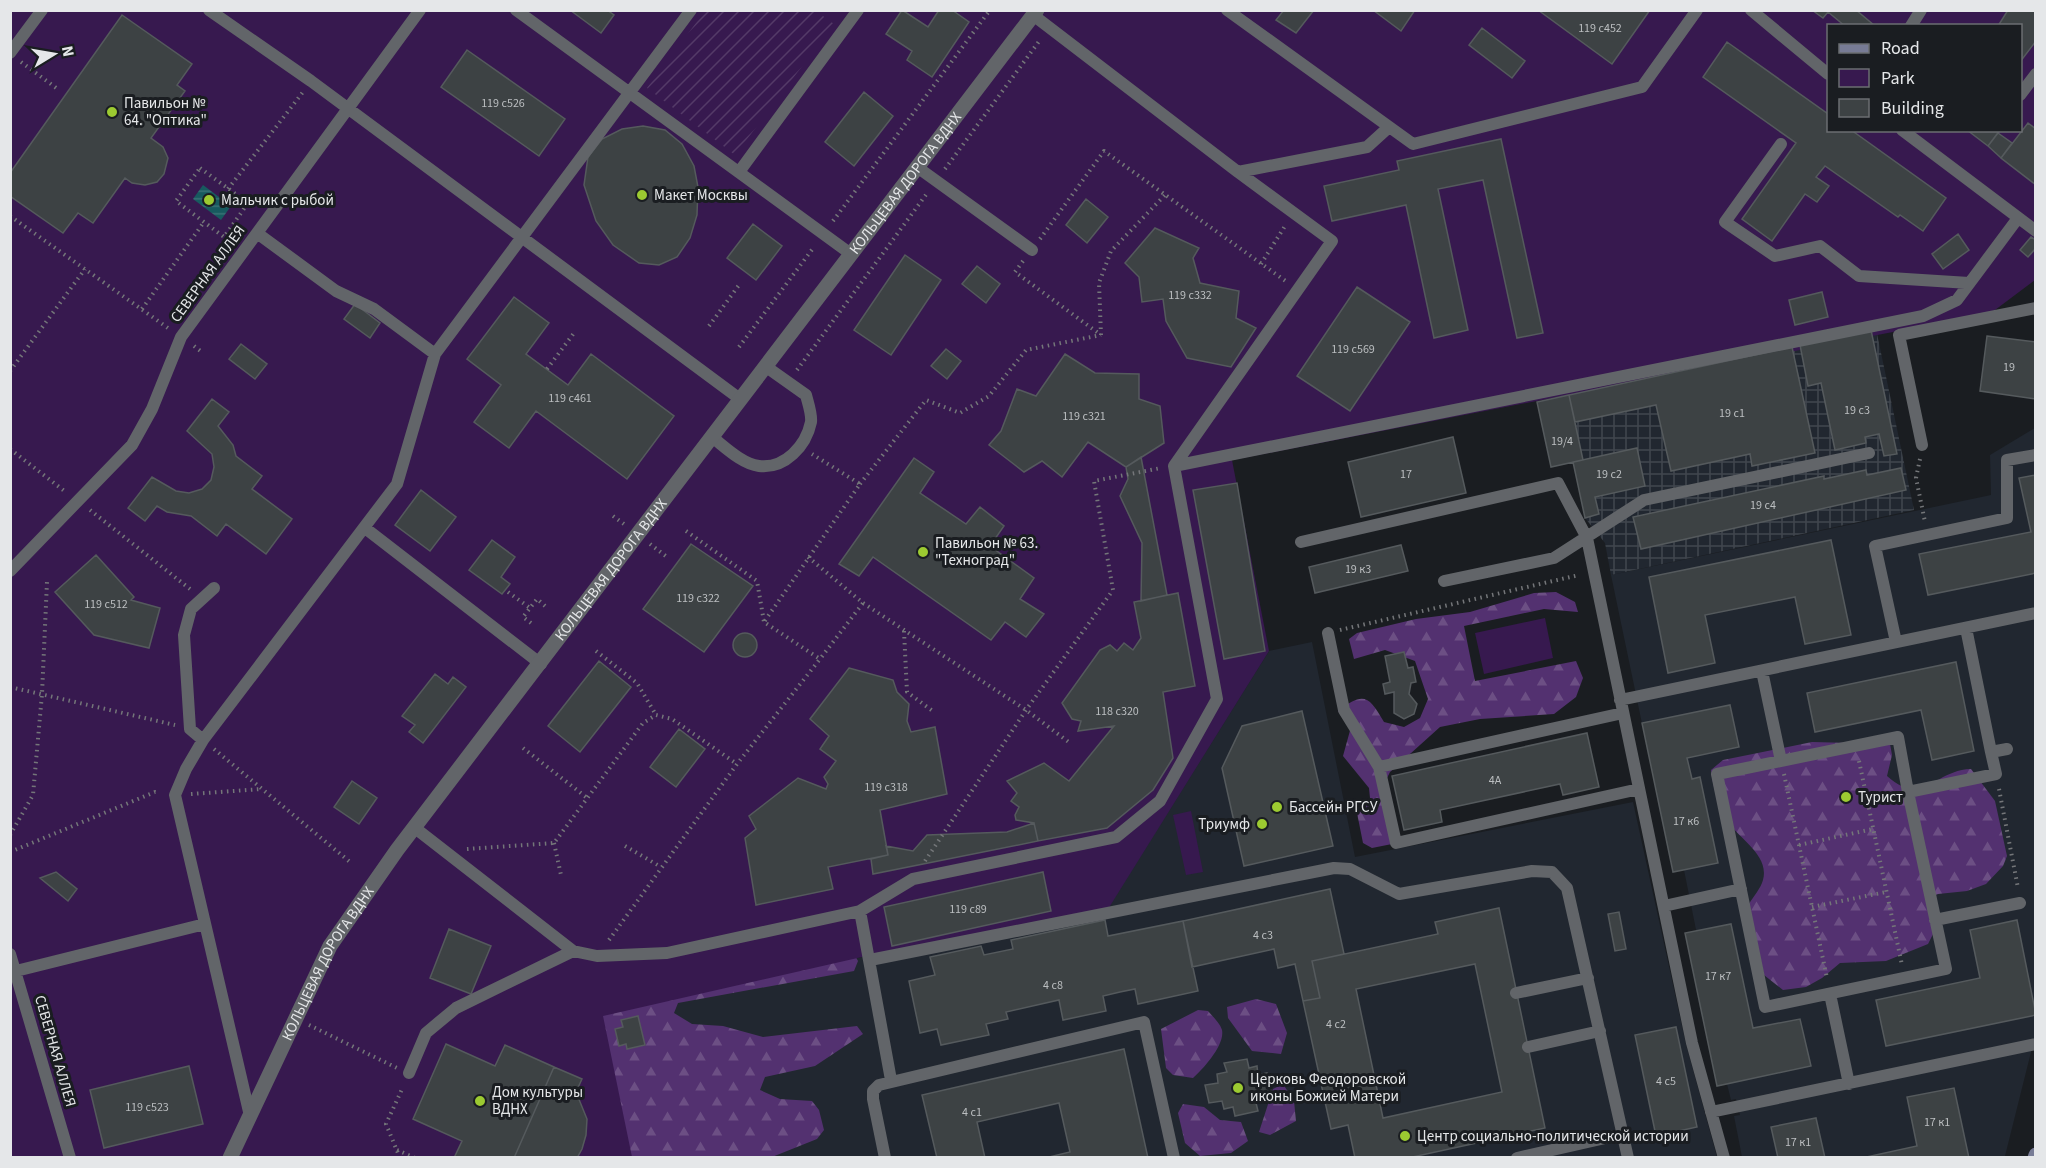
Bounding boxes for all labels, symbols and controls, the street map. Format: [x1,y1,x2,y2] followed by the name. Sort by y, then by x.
[1578,20,1622,37] house number: 119 с452
[24,24,84,84] north arrow
[1827,24,2022,132] legend
[1881,36,1920,61] text: Road
[56,44,80,59] text: N
[1881,66,1915,91] text: Park
[124,93,207,131] place label: Павильон № 64. "Оптика"
[481,95,525,112] house number: 119 с526
[1881,96,1944,121] text: Building
[105,105,119,119] marker: Павильон № 64. "Оптика"
[844,107,966,259] street label: КОЛЬЦЕВАЯ ДОРОГА ВДНХ
[654,185,748,206] place label: Макет Москвы
[635,188,649,202] marker: Макет Москвы
[221,190,334,211] place label: Мальчик с рыбой
[202,193,216,207] marker: Мальчик с рыбой
[166,221,250,327] street label: СЕВЕРНАЯ АЛЛЕЯ
[1168,287,1212,304] house number: 119 с332
[1331,341,1375,358] house number: 119 с569
[2003,359,2015,376] house number: 19
[548,390,592,407] house number: 119 с461
[1844,402,1870,419] house number: 19 с3
[1719,405,1745,422] house number: 19 с1
[1062,408,1106,425] house number: 119 с321
[1551,433,1573,450] house number: 19/4
[1400,466,1412,483] house number: 17
[1596,466,1622,483] house number: 19 с2
[550,494,672,645] street label: КОЛЬЦЕВАЯ ДОРОГА ВДНХ
[1750,497,1776,514] house number: 19 с4
[935,533,1038,571] place label: Павильон № 63. "Техноград"
[916,545,930,559] marker: Павильон № 63. "Техноград"
[1345,561,1371,578] house number: 19 к3
[676,590,720,607] house number: 119 с322
[84,596,128,613] house number: 119 с512
[1095,703,1139,720] house number: 118 с320
[1489,772,1502,789] house number: 4А
[864,779,908,796] house number: 119 с318
[1858,787,1903,808] place label: Турист
[1839,790,1853,804] marker: Турист
[1289,797,1378,818] place label: Бассейн РГСУ
[1270,800,1284,814] marker: Бассейн РГСУ
[1673,813,1699,830] house number: 17 к6
[1198,814,1250,835] place label: Триумф
[1255,817,1269,831] marker: Триумф
[276,882,379,1044] street label: КОЛЬЦЕВАЯ ДОРОГА ВДНХ
[949,901,987,918] house number: 119 с89
[1253,927,1273,944] house number: 4 с3
[1705,968,1731,985] house number: 17 к7
[1043,977,1063,994] house number: 4 c8
[29,993,81,1109] street label: СЕВЕРНАЯ АЛЛЕЯ
[1326,1016,1346,1033] house number: 4 с2
[1250,1069,1406,1107] place label: Церковь Феодоровской иконы Божией Матери
[1656,1073,1676,1090] house number: 4 с5
[1231,1081,1245,1095] marker: Церковь Феодоровской иконы Божией Матери
[492,1082,583,1120] place label: Дом культуры ВДНХ
[473,1094,487,1108] marker: Дом культуры ВДНХ
[125,1099,169,1116] house number: 119 с523
[962,1104,982,1121] house number: 4 с1
[1924,1114,1950,1131] house number: 17 к1
[1417,1126,1689,1147] place label: Центр социально-политической истории
[1398,1129,1412,1143] marker: Центр социально-политической истории
[1785,1134,1811,1151] house number: 17 к1

